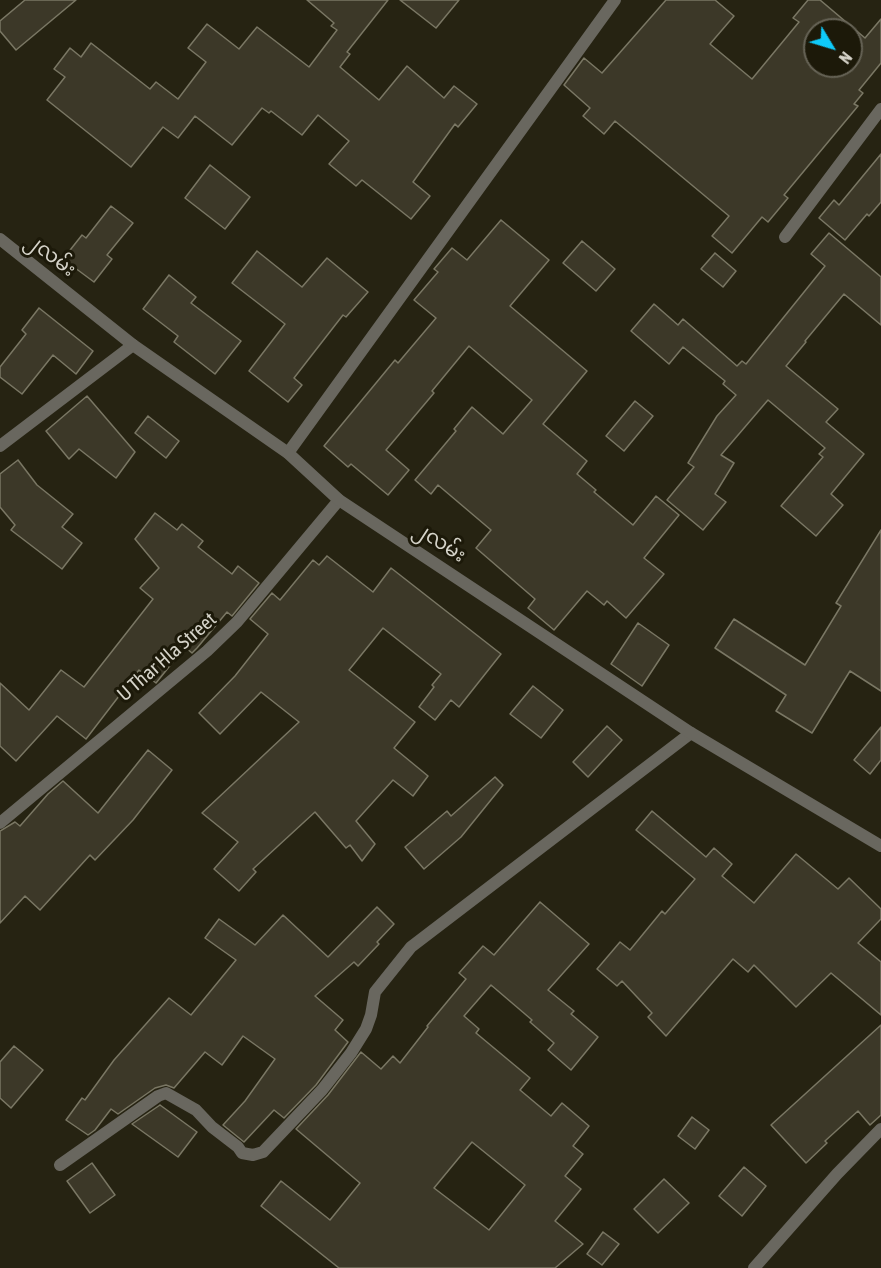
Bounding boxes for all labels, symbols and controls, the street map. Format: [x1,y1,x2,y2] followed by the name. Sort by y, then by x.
[803,18,863,78] north arrow
[836,49,856,67] text: N
[21,228,81,282] street label: ၂လမ်း
[410,517,470,567] street label: ၂လမ်း
[113,607,221,707] street label: U Thar Hla Street

